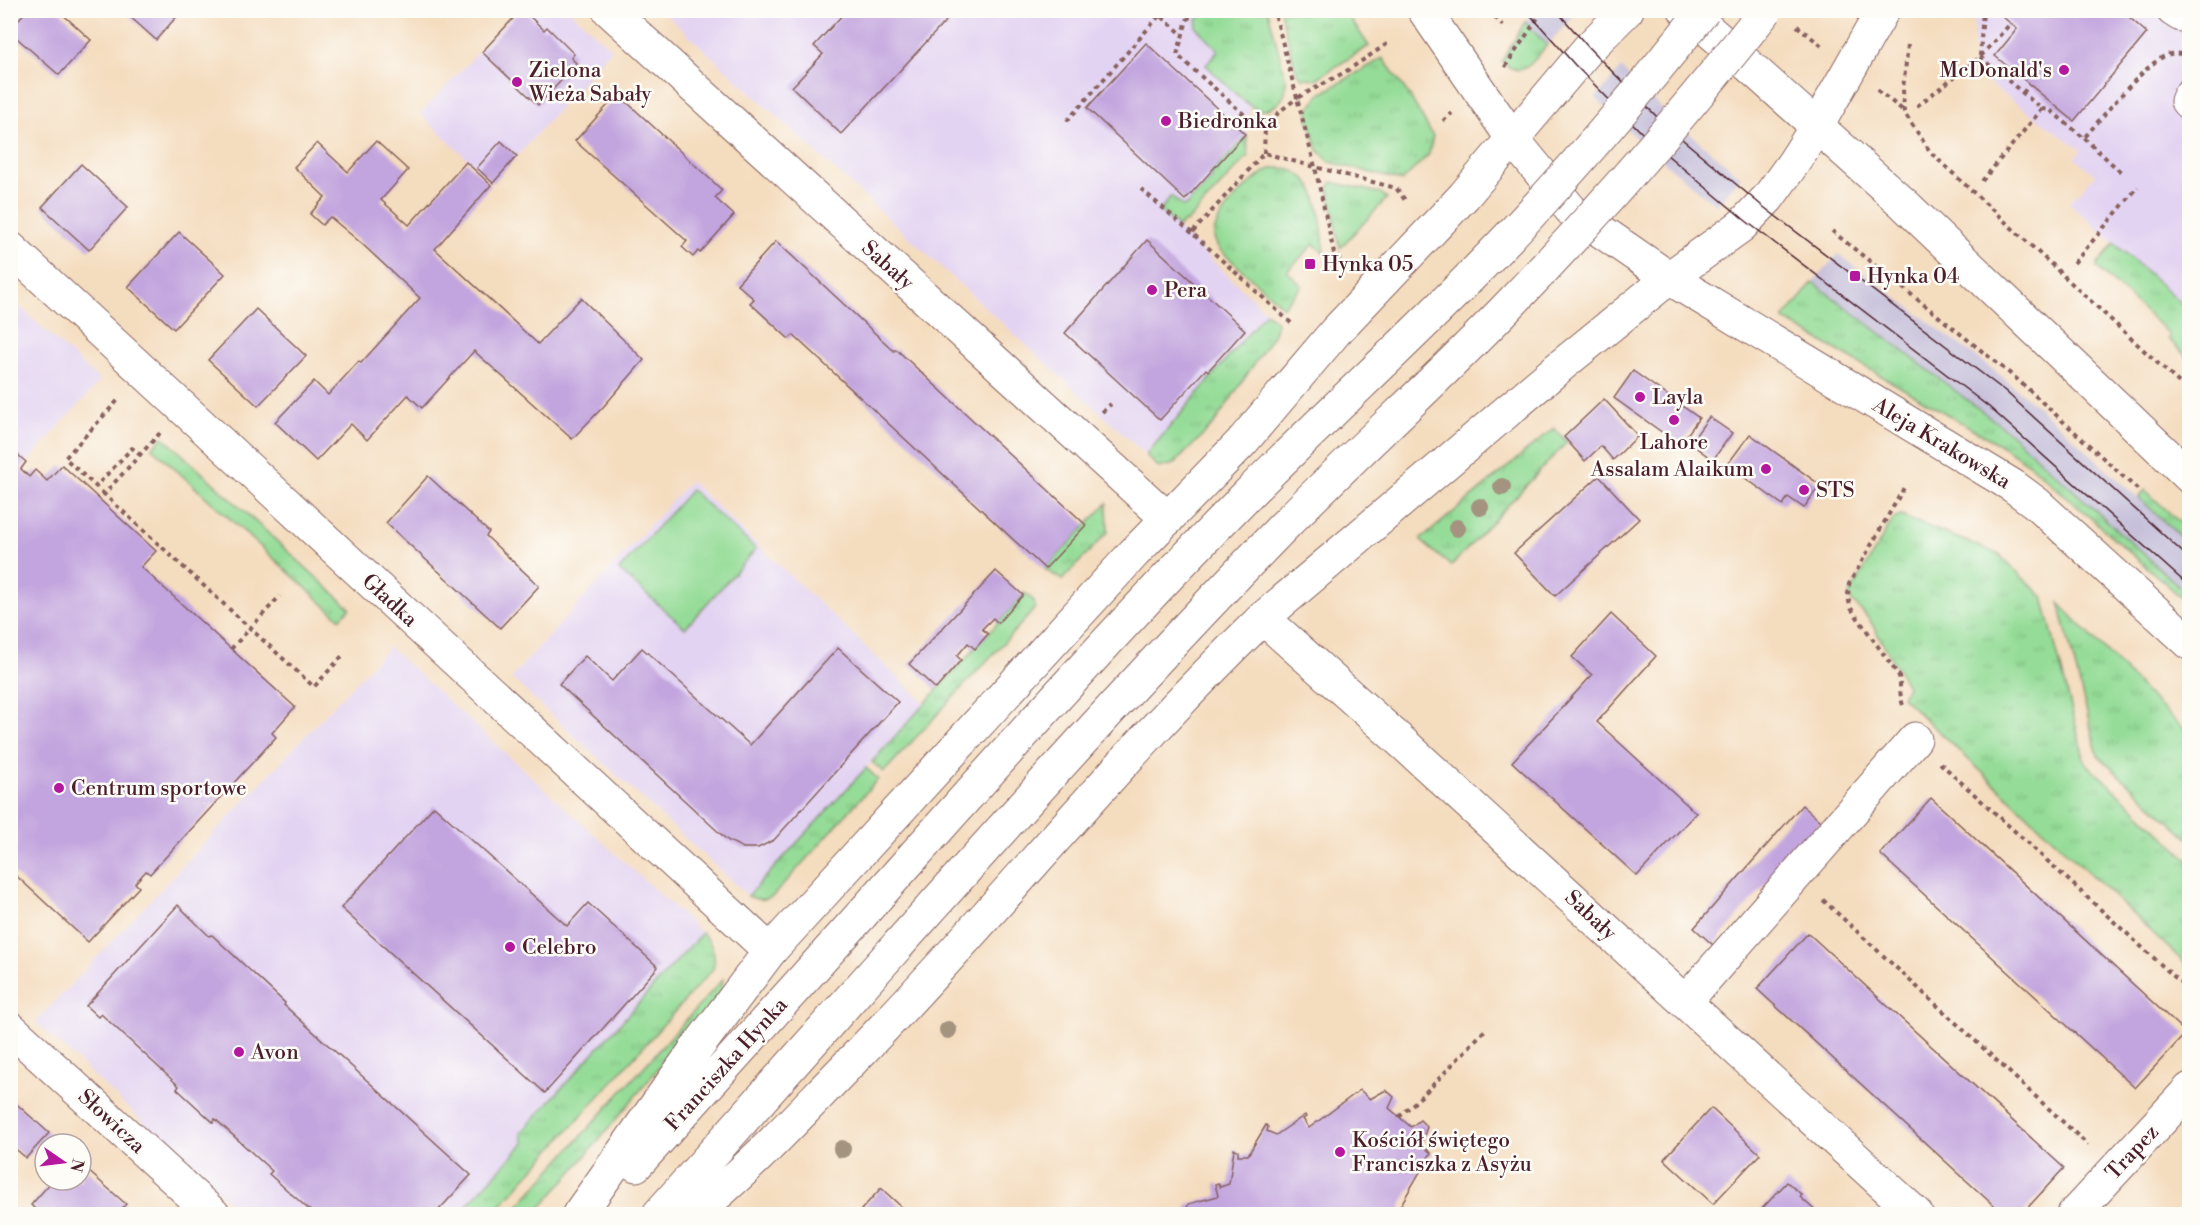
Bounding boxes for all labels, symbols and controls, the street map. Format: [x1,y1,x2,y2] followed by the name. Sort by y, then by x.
[528,58,652,108] place label: Zielona Wieża Sabały
[1940,58,2052,84] place label: McDonald's
[2057,63,2071,77] marker: McDonald's
[510,75,524,89] marker: Zielona Wieża Sabały
[1177,109,1278,135] place label: Biedronka
[1159,114,1173,128] marker: Biedronka
[856,235,920,297] street label: Sabały
[1322,252,1413,278] place label: Hynka 05
[1303,257,1317,271] marker: Hynka 05
[1867,264,1959,290] place label: Hynka 04
[1848,269,1862,283] marker: Hynka 04
[1164,278,1208,304] place label: Pera
[1145,283,1159,297] marker: Pera
[1652,385,1704,411] place label: Layla
[1633,390,1647,404] marker: Layla
[1867,392,2016,495] street label: Aleja Krakowska
[1667,413,1681,427] marker: Lahore
[1640,430,1708,456] place label: Lahore
[1590,457,1754,483] place label: Assalam Alaikum
[1759,462,1773,476] marker: Assalam Alaikum
[1816,478,1855,504] place label: STS
[1797,483,1811,497] marker: STS
[356,569,423,633] street label: Gładka
[71,776,247,802] place label: Centrum sportowe
[52,781,66,795] marker: Centrum sportowe
[1559,885,1622,947] street label: Sabały
[522,935,596,961] place label: Celebro
[503,940,517,954] marker: Celebro
[660,992,794,1137] street label: Franciszka Hynka
[250,1040,299,1066] place label: Avon
[232,1045,246,1059] marker: Avon
[72,1084,151,1160] street label: Słowicza
[2101,1120,2165,1186] street label: Trapez
[1352,1128,1532,1178] place label: Kościół świętego Franciszka z Asyżu
[33,1132,93,1192] north arrow
[1333,1145,1347,1159] marker: Kościół świętego Franciszka z Asyżu
[65,1157,88,1174] text: N

